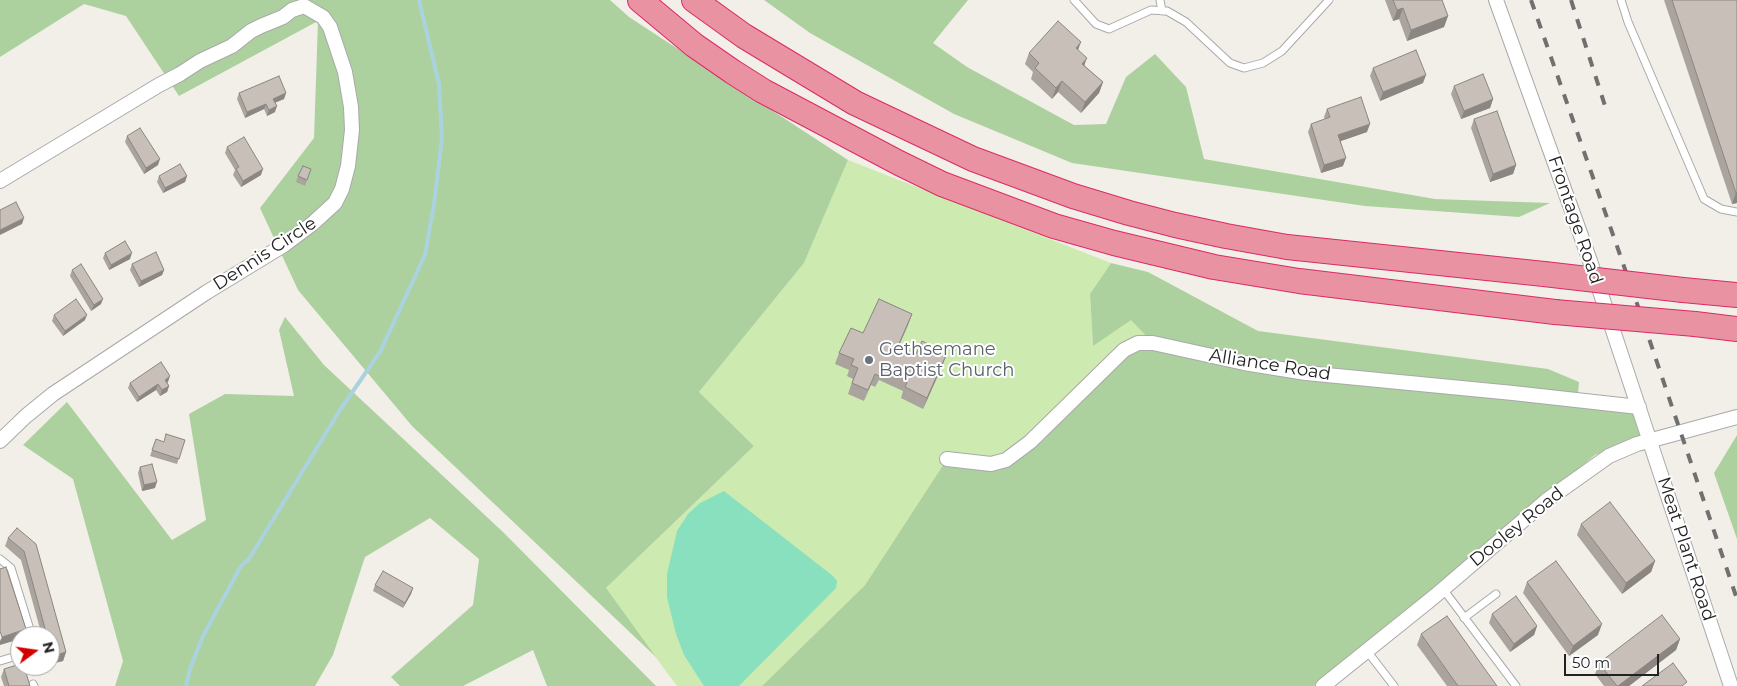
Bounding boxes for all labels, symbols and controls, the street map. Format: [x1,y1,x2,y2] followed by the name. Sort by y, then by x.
[1543,153,1607,287] street label: Frontage Road
[209,213,321,295] street label: Dennis Circle
[879,339,1015,382] place label: Gethsemane Baptist Church
[1208,345,1332,385] street label: Alliance Road
[863,354,875,366] marker: Gethsemane Baptist Church
[1653,474,1719,624] street label: Meat Plant Road
[1466,483,1568,571] street label: Dooley Road
[10,626,60,676] north arrow
[38,640,59,655] text: N
[1567,644,1662,676] scale bar
[1572,653,1610,672] text: 50 m

